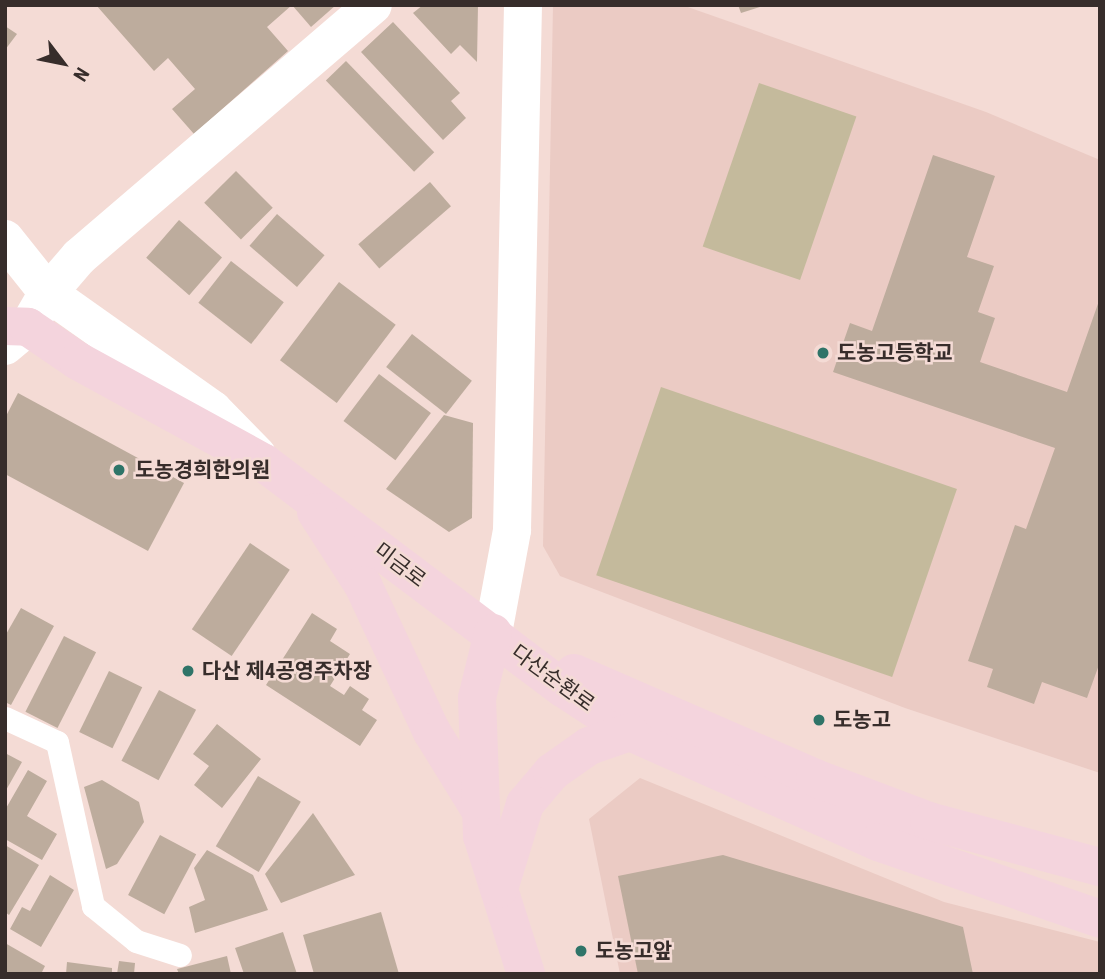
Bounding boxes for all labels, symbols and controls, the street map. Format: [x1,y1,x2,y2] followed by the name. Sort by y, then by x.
[28,28,98,98] north arrow
[68,63,94,85] text: N
[837,340,953,366] place label: 도농고등학교
[815,345,831,361] marker: 도농고등학교
[135,457,270,483] place label: 도농경희한의원
[109,460,129,480] marker: 도농경희한의원
[369,537,431,593] street label: 미금로
[507,639,599,717] street label: 다산순환로
[202,658,372,684] place label: 다산 제4공영주차장
[180,663,196,679] marker: 다산 제4공영주차장
[833,707,891,733] place label: 도농고
[811,712,827,728] marker: 도농고
[595,938,672,964] place label: 도농고앞
[573,943,589,959] marker: 도농고앞

